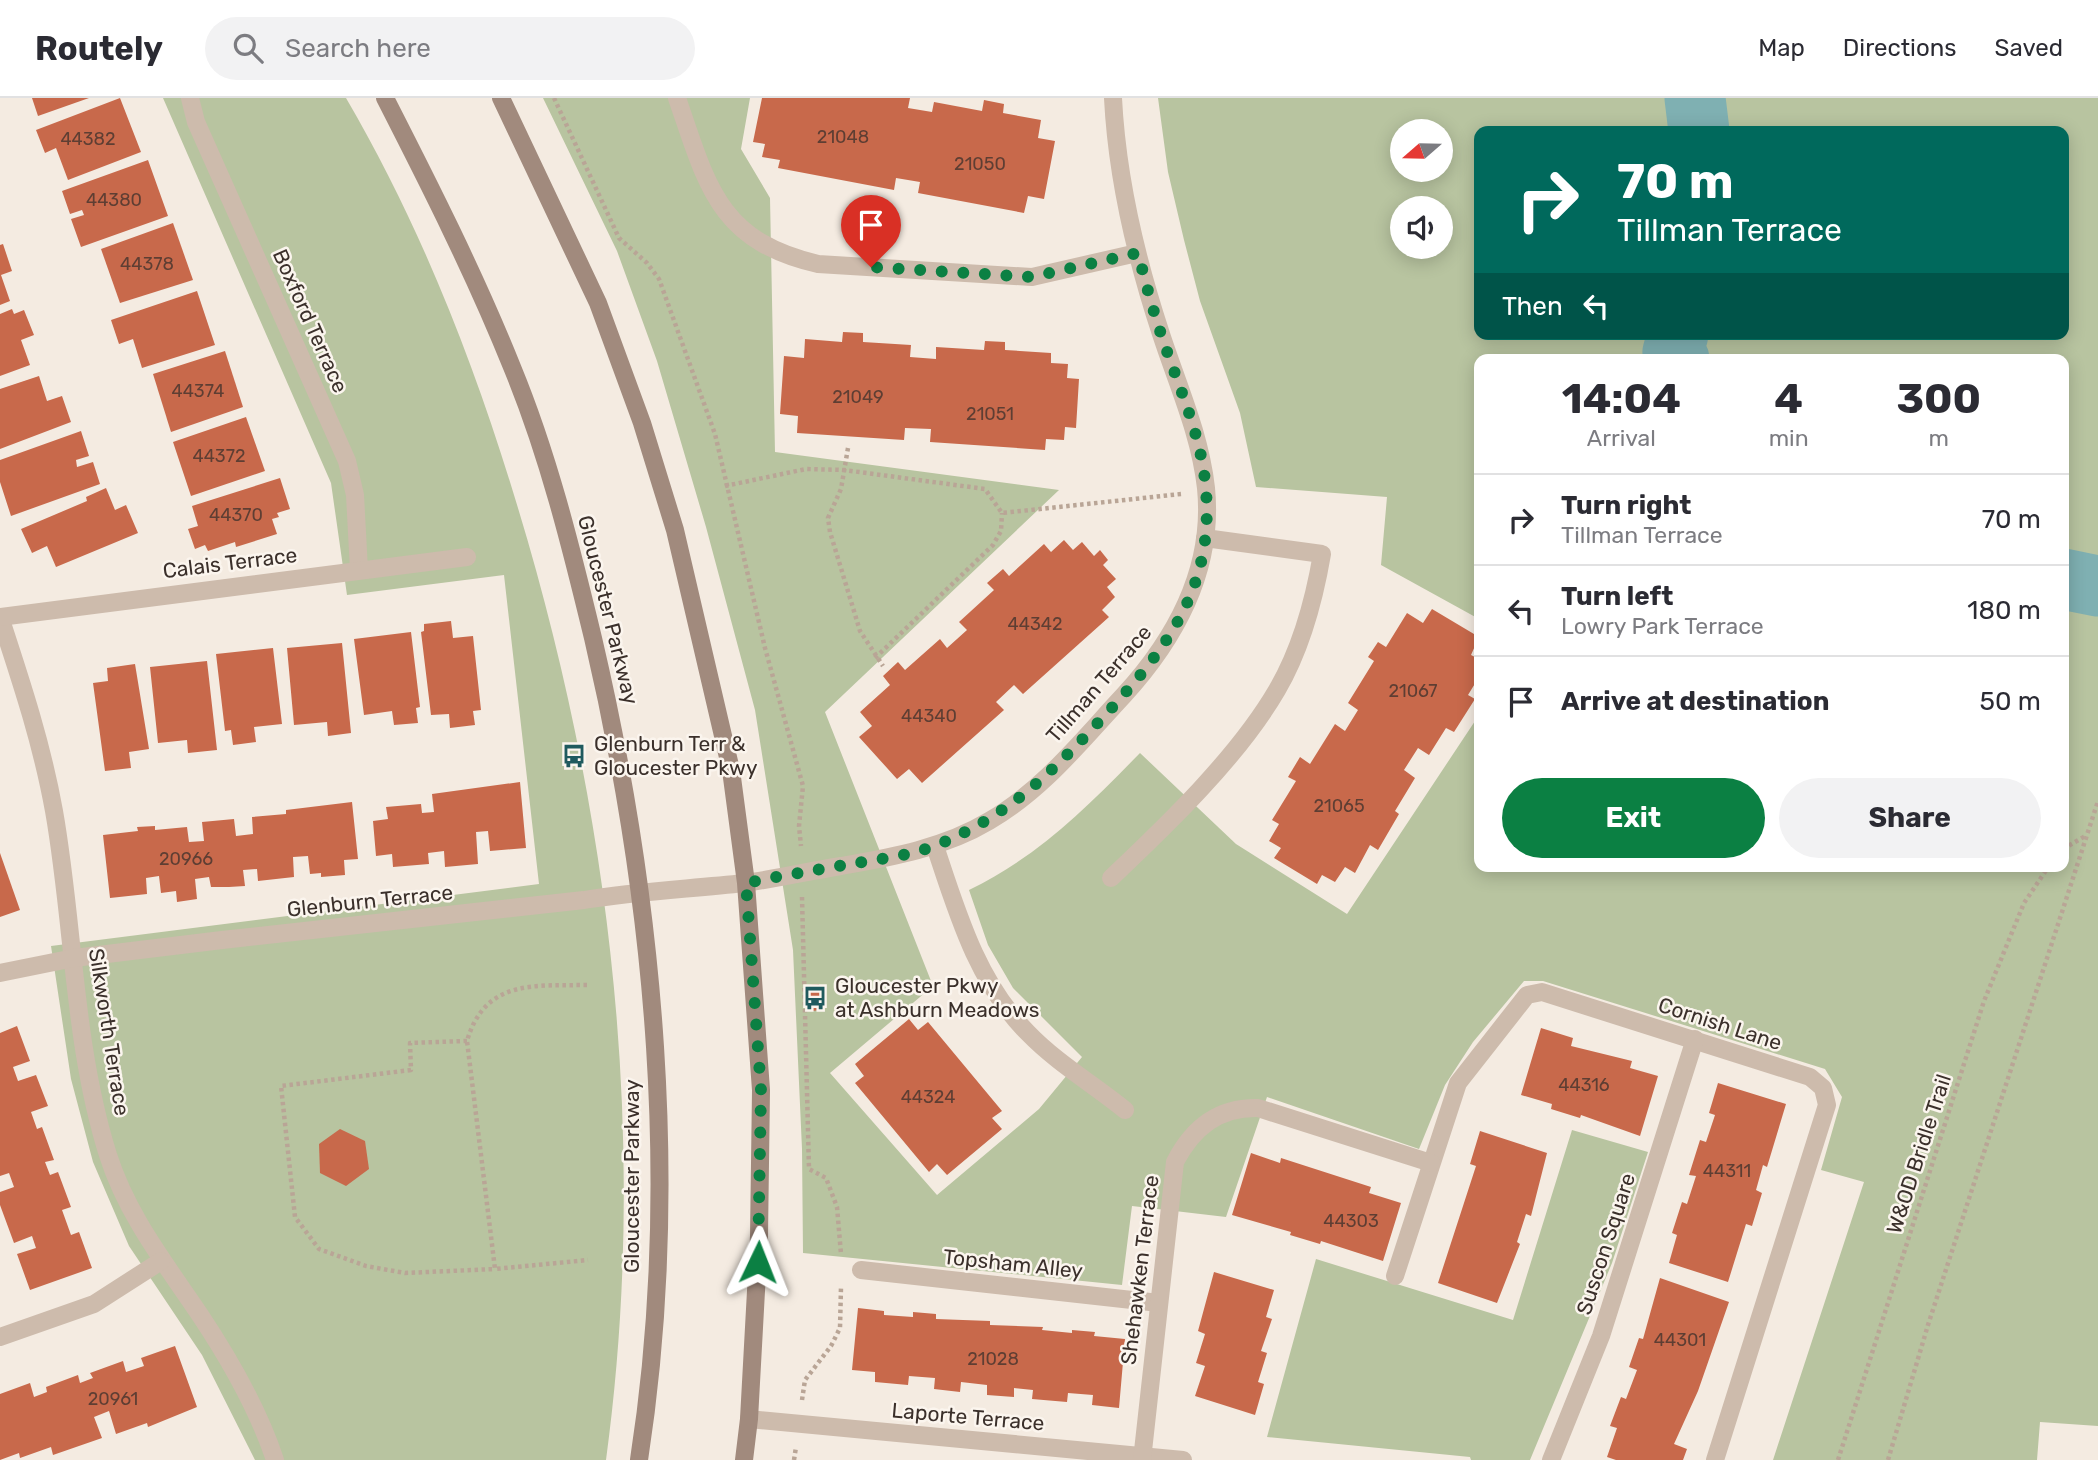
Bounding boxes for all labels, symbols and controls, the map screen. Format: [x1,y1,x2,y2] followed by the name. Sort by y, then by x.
[205,17,695,80] search box
[35,29,163,68] text: Routely
[229,29,267,67] icon: search
[285,33,431,64] text: Search here
[1758,34,1805,62] text: Map
[1843,34,1956,62] text: Directions
[1994,34,2063,62] text: Saved
[1390,119,1452,182] north arrow
[1390,119,1453,259] map controls
[817,126,869,148] house number: 21048
[60,128,116,150] house number: 44382
[1617,152,1734,210] text: 70 m
[954,153,1006,175] house number: 21050
[1502,154,1593,245] icon: right
[86,189,142,211] house number: 44380
[841,195,901,267] pin
[1390,196,1453,259] button: sound
[852,206,890,244] icon: arrive
[1617,211,1842,249] text: Tillman Terrace
[268,245,353,396] street label: Boxford Terrace
[120,253,174,275] house number: 44378
[1577,287,1615,325] icon: left
[1502,291,1563,322] text: Then
[1562,374,1681,424] text: 14:04
[1774,374,1803,424] text: 4
[1896,374,1981,424] text: 300
[172,380,224,402] house number: 44374
[832,386,884,408] house number: 21049
[966,403,1014,425] house number: 21051
[1587,424,1656,452] text: Arrival
[1769,424,1809,452] text: min
[1929,424,1949,452] text: m
[193,445,245,467] house number: 44372
[1561,490,1691,521] text: Turn right
[1502,501,1540,539] icon: right
[209,504,263,526] house number: 44370
[1982,504,2041,535] text: 70 m
[573,513,644,707] street label: Gloucester Parkway
[1561,521,1723,549] text: Tillman Terrace
[161,542,299,583] street label: Calais Terrace
[1561,581,1673,612] text: Turn left
[1502,592,1540,630] icon: left
[1967,595,2041,626] text: 180 m
[1561,612,1764,640] text: Lowry Park Terrace
[1008,613,1062,635] house number: 44342
[1041,620,1156,748] street label: Tillman Terrace
[1388,680,1438,702] house number: 21067
[1502,683,1540,721] icon: arrive
[1561,686,1829,717] text: Arrive at destination
[1980,686,2041,717] text: 50 m
[901,705,957,727] house number: 44340
[594,731,758,780] place label: Glenburn Terr & Gloucester Pkwy
[560,742,588,770] bus stop icon: Glenburn Terr & Gloucester Pkwy
[1502,778,1765,858] button: Exit
[1779,778,2041,858] button: Share
[1313,795,1365,817] house number: 21065
[159,848,213,870] house number: 20966
[286,879,454,922] street label: Glenburn Terrace
[84,947,135,1117] street label: Silkworth Terrace
[835,973,1039,1022] place label: Gloucester Pkwy at Ashburn Meadows
[801,984,829,1012] bus stop icon: Gloucester Pkwy at Ashburn Meadows
[1655,992,1785,1055] street label: Cornish Lane
[1881,1071,1956,1237] street label: W&OD Bridle Trail
[1558,1074,1610,1096] house number: 44316
[619,1079,644,1273] street label: Gloucester Parkway
[901,1086,955,1108] house number: 44324
[1703,1160,1751,1182] house number: 44311
[1571,1170,1640,1318] street label: Suscon Square
[1115,1174,1164,1366] street label: Shehawken Terrace
[1323,1210,1379,1232] house number: 44303
[721,1225,795,1299] position arrow
[942,1244,1085,1283] street label: Topsham Alley
[1654,1329,1706,1351] house number: 44301
[967,1348,1019,1370] house number: 21028
[88,1388,138,1410] house number: 20961
[891,1397,1045,1436] street label: Laporte Terrace

